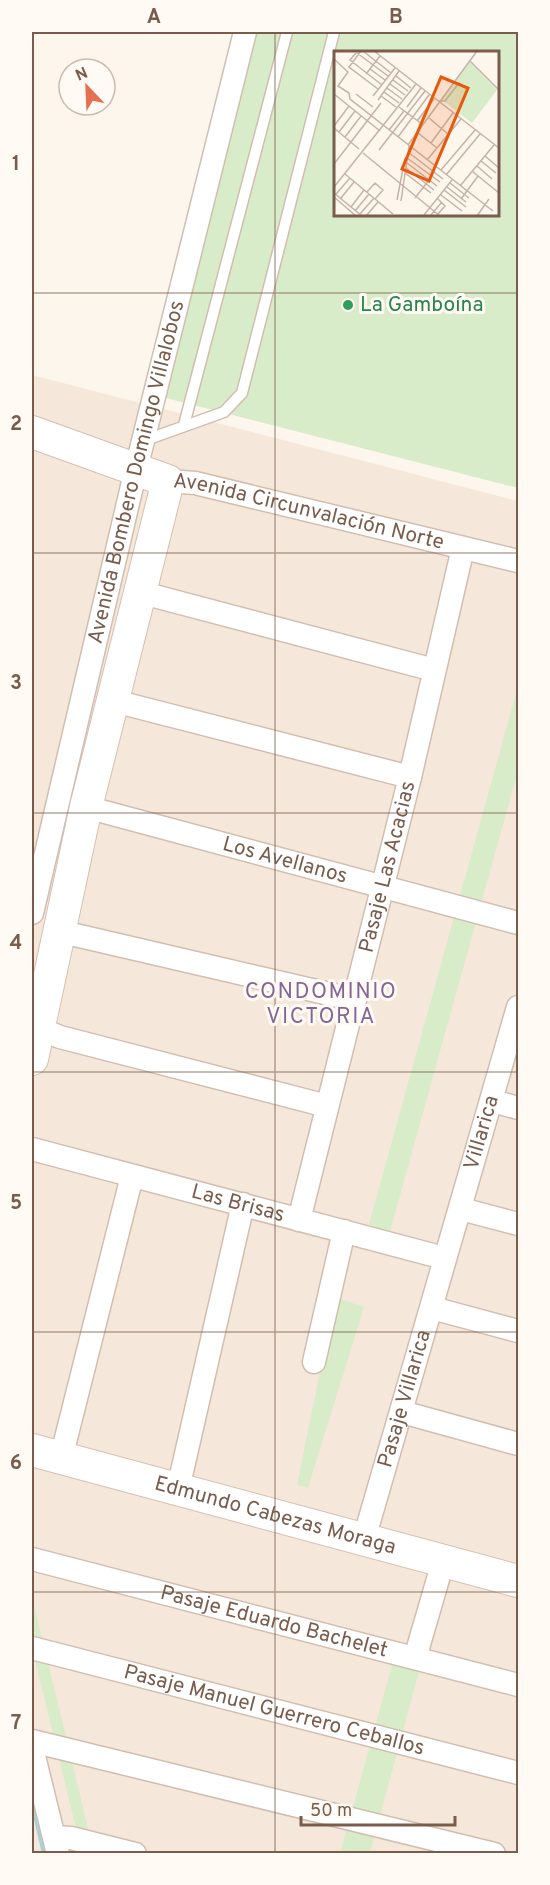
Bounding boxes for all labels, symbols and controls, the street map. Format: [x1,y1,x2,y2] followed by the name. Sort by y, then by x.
[147,5,161,31] text: A
[389,5,403,31] text: B
[334,51,499,216] inset map
[57,57,117,117] north arrow
[73,64,91,86] text: N
[12,152,20,178] text: 1
[360,292,483,319] place label: La Gamboína
[82,298,191,646] street label: Avenida Bombero Domingo Villalobos
[341,298,355,312] marker: La Gamboína
[10,412,22,438] text: 2
[172,468,447,556] street label: Avenida Circunvalación Norte
[10,671,22,697] text: 3
[353,778,422,956] street label: Pasaje Las Acacias
[219,831,350,890] street label: Los Avellanos
[10,931,22,957] text: 4
[245,979,397,1031] district label: CONDOMINIO VICTORIA
[458,1092,505,1173] street label: Villarica
[188,1178,287,1229] street label: Las Brisas
[10,1191,22,1217] text: 5
[372,1327,437,1471] street label: Pasaje Villarica
[10,1451,22,1477] text: 6
[152,1470,399,1561] street label: Edmundo Cabezas Moraga
[157,1579,391,1664] street label: Pasaje Eduardo Bachelet
[121,1659,427,1762] street label: Pasaje Manuel Guerrero Ceballos
[11,1711,21,1737] text: 7
[301,1789,456,1827] scale bar
[310,1800,352,1823] text: 50 m

